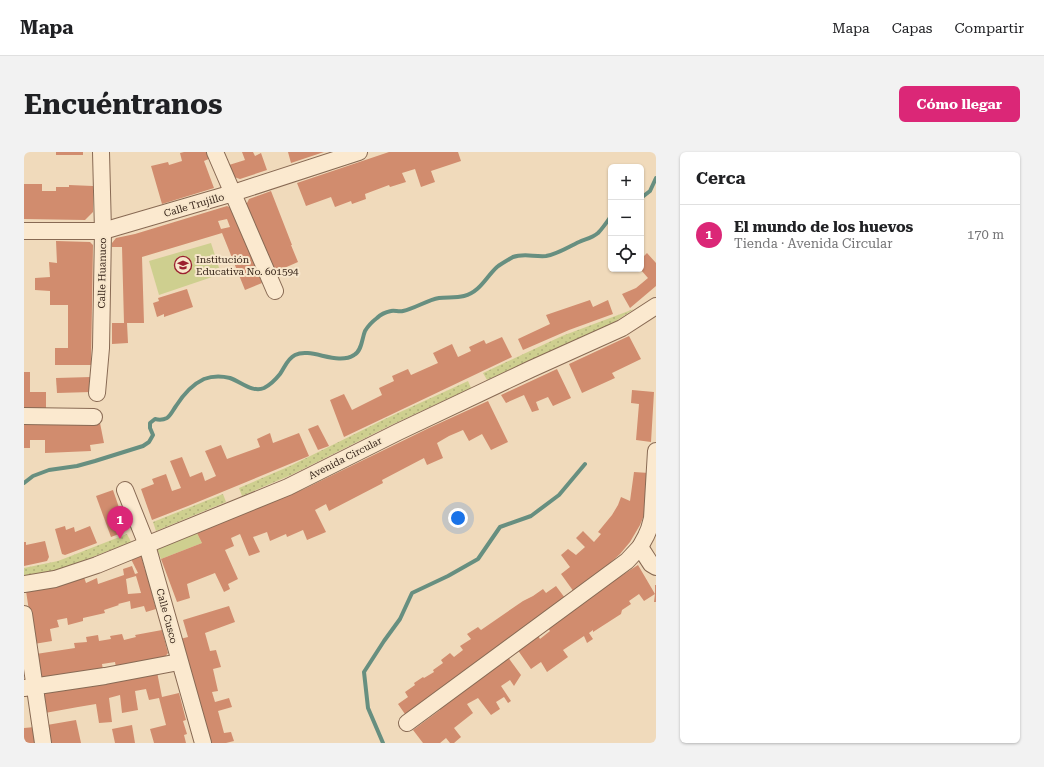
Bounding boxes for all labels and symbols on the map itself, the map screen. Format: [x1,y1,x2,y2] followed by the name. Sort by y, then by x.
[163,191,225,219] street label: Calle Trujillo
[96,237,108,309] street label: Calle Huanuco
[196,254,299,277] place label: Institución Educativa No. 601594
[173,255,193,275] school or university icon: Institución Educativa No. 601594
[307,435,383,481] street label: Avenida Circular
[107,506,133,539] pin: 1
[448,508,468,528] your location
[154,587,180,645] street label: Calle Cusco

